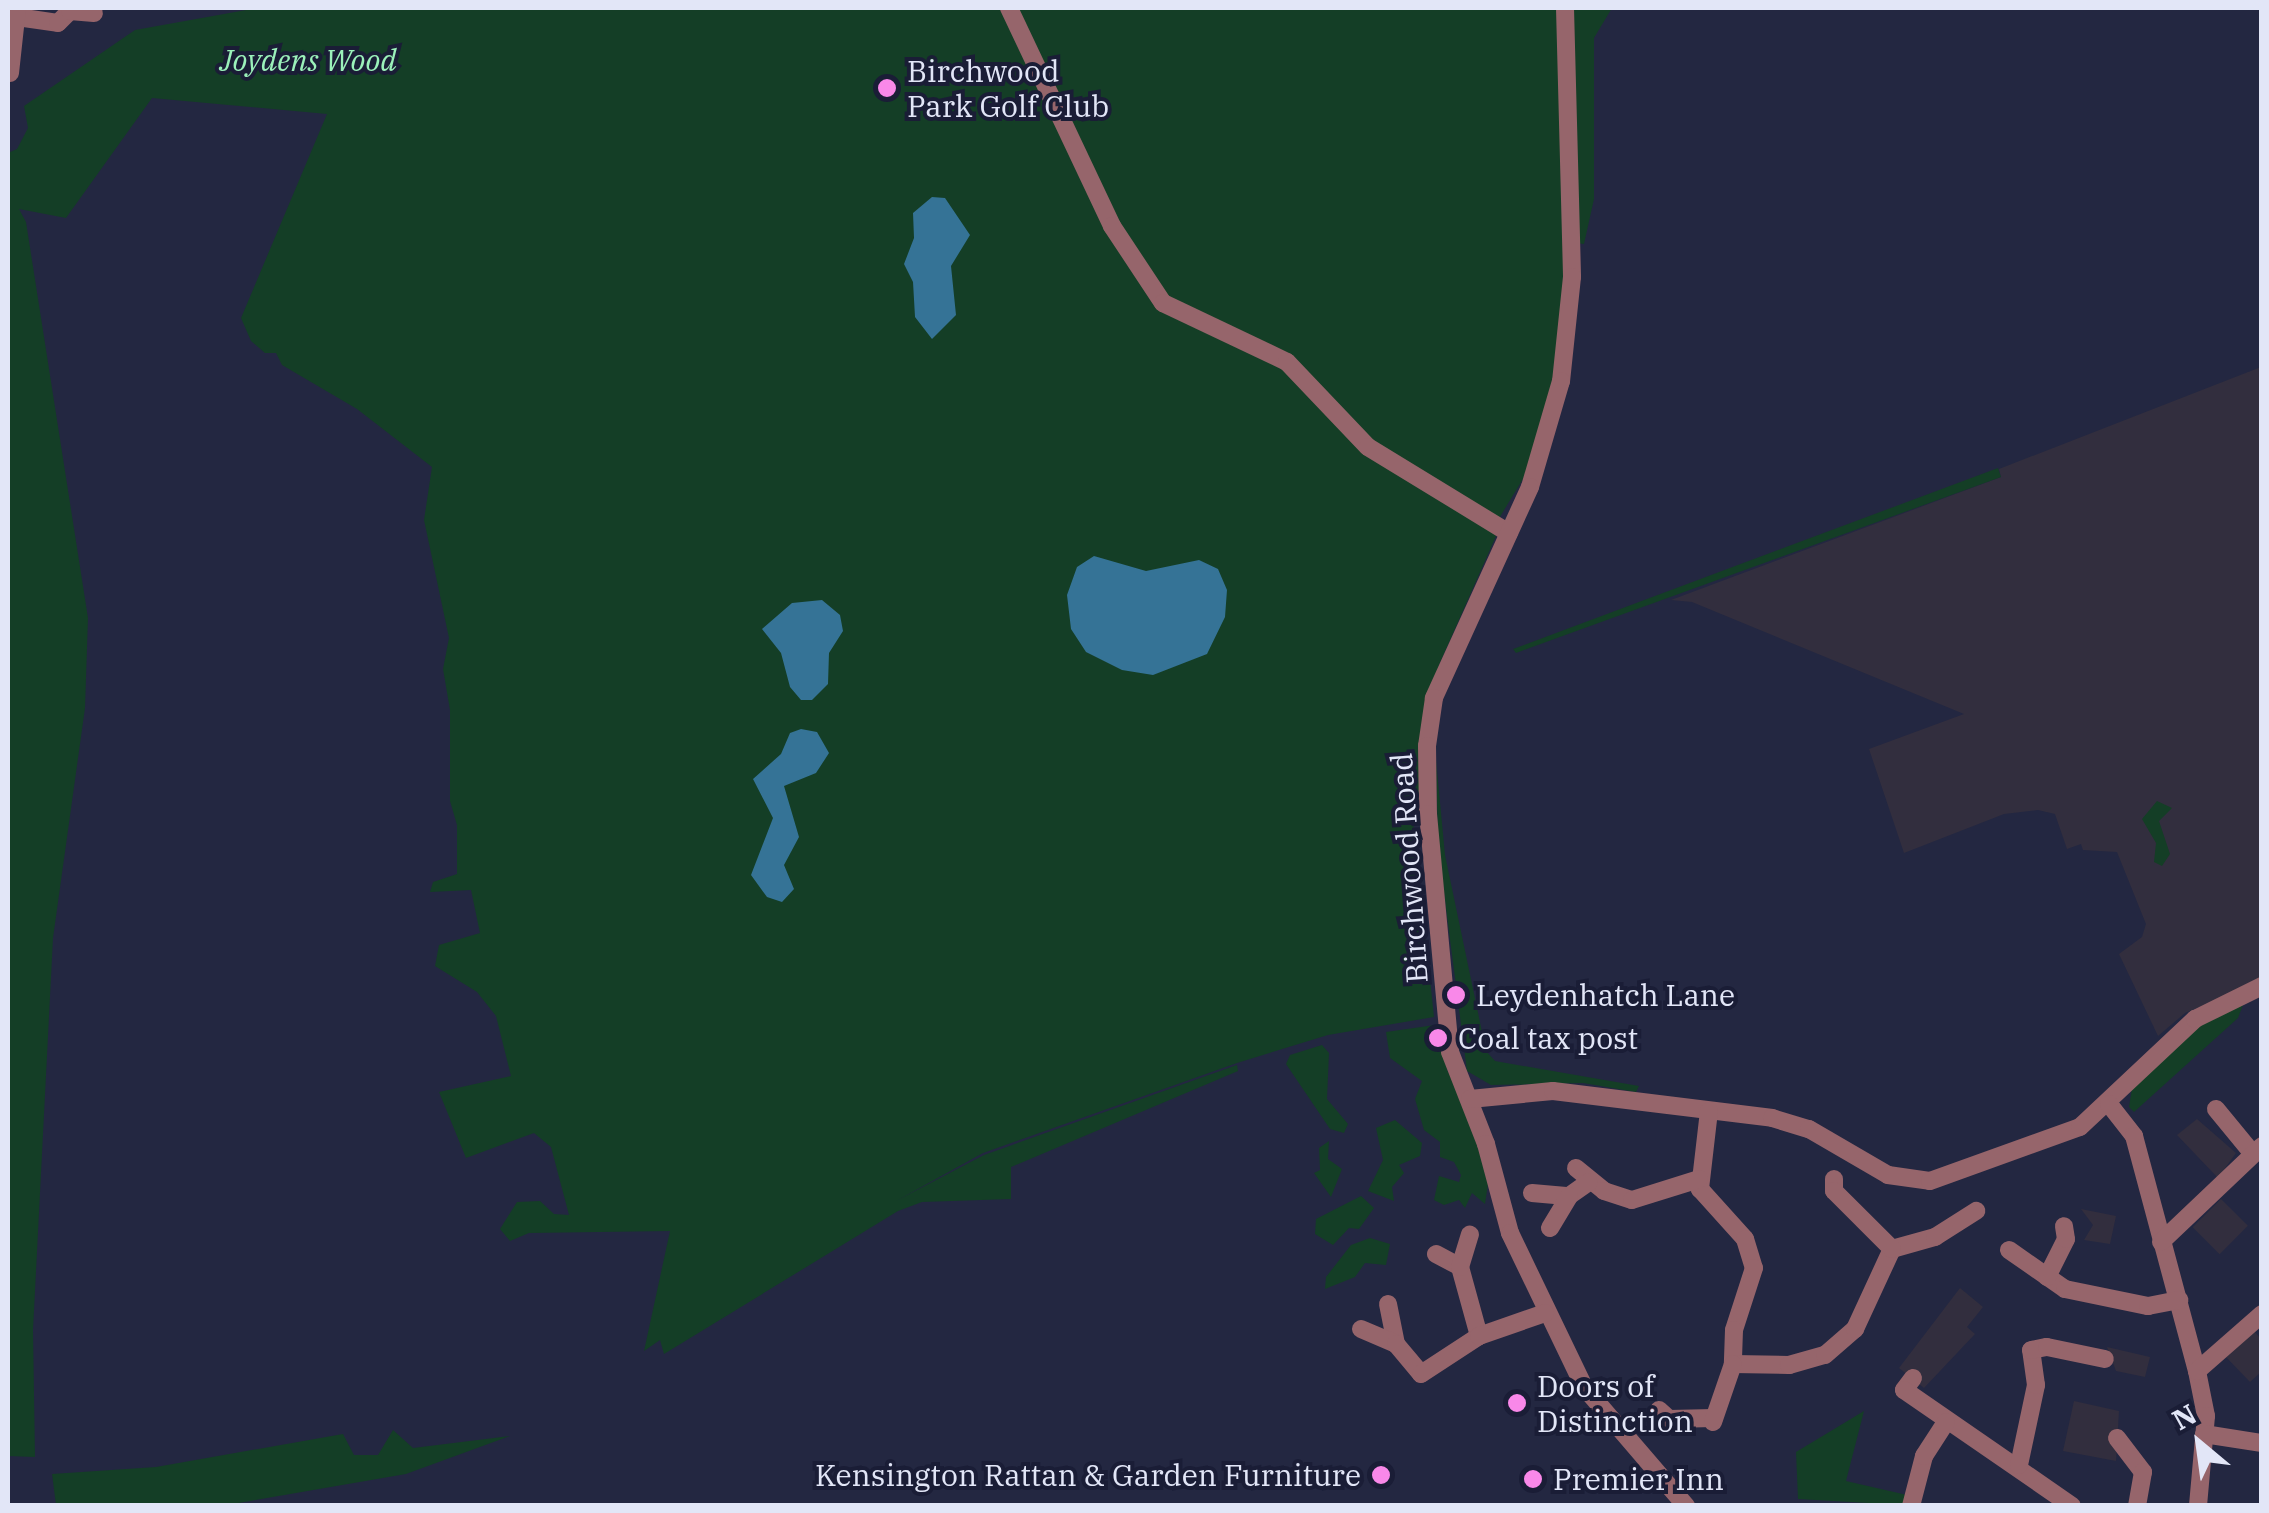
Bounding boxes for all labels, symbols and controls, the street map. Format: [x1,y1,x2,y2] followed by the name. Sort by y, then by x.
[219,42,397,78] park label: Joydens Wood
[907,53,1109,124] place label: Birchwood Park Golf Club
[876,77,898,99] marker: Birchwood Park Golf Club
[1383,752,1435,984] street label: Birchwood Road
[1476,977,1735,1013] place label: Leydenhatch Lane
[1445,984,1467,1006] marker: Leydenhatch Lane
[1458,1020,1638,1056] place label: Coal tax post
[1427,1027,1449,1049] marker: Coal tax post
[1537,1368,1693,1438] place label: Doors of Distinction
[1506,1392,1528,1414] marker: Doors of Distinction
[2149,1393,2249,1493] north arrow
[2166,1395,2203,1438] text: N
[815,1457,1361,1493] place label: Kensington Rattan & Garden Furniture
[1553,1461,1724,1497] place label: Premier Inn
[1370,1464,1392,1486] marker: Kensington Rattan & Garden Furniture
[1522,1468,1544,1490] marker: Premier Inn

